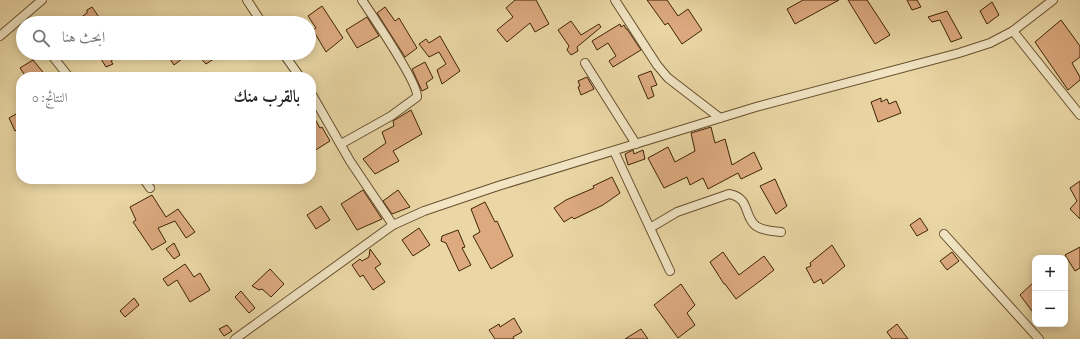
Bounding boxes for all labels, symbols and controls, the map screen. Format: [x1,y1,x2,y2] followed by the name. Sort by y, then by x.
[16,16,316,60] search box
[30,27,52,49] icon: search
[62,28,105,47] text: ابحث هنا
[234,86,300,107] text: بالقرب منك
[32,90,67,106] text: النتائج: 0
[1032,255,1068,327] map controls
[1032,255,1068,291] button: +
[1032,291,1068,327] button: −

